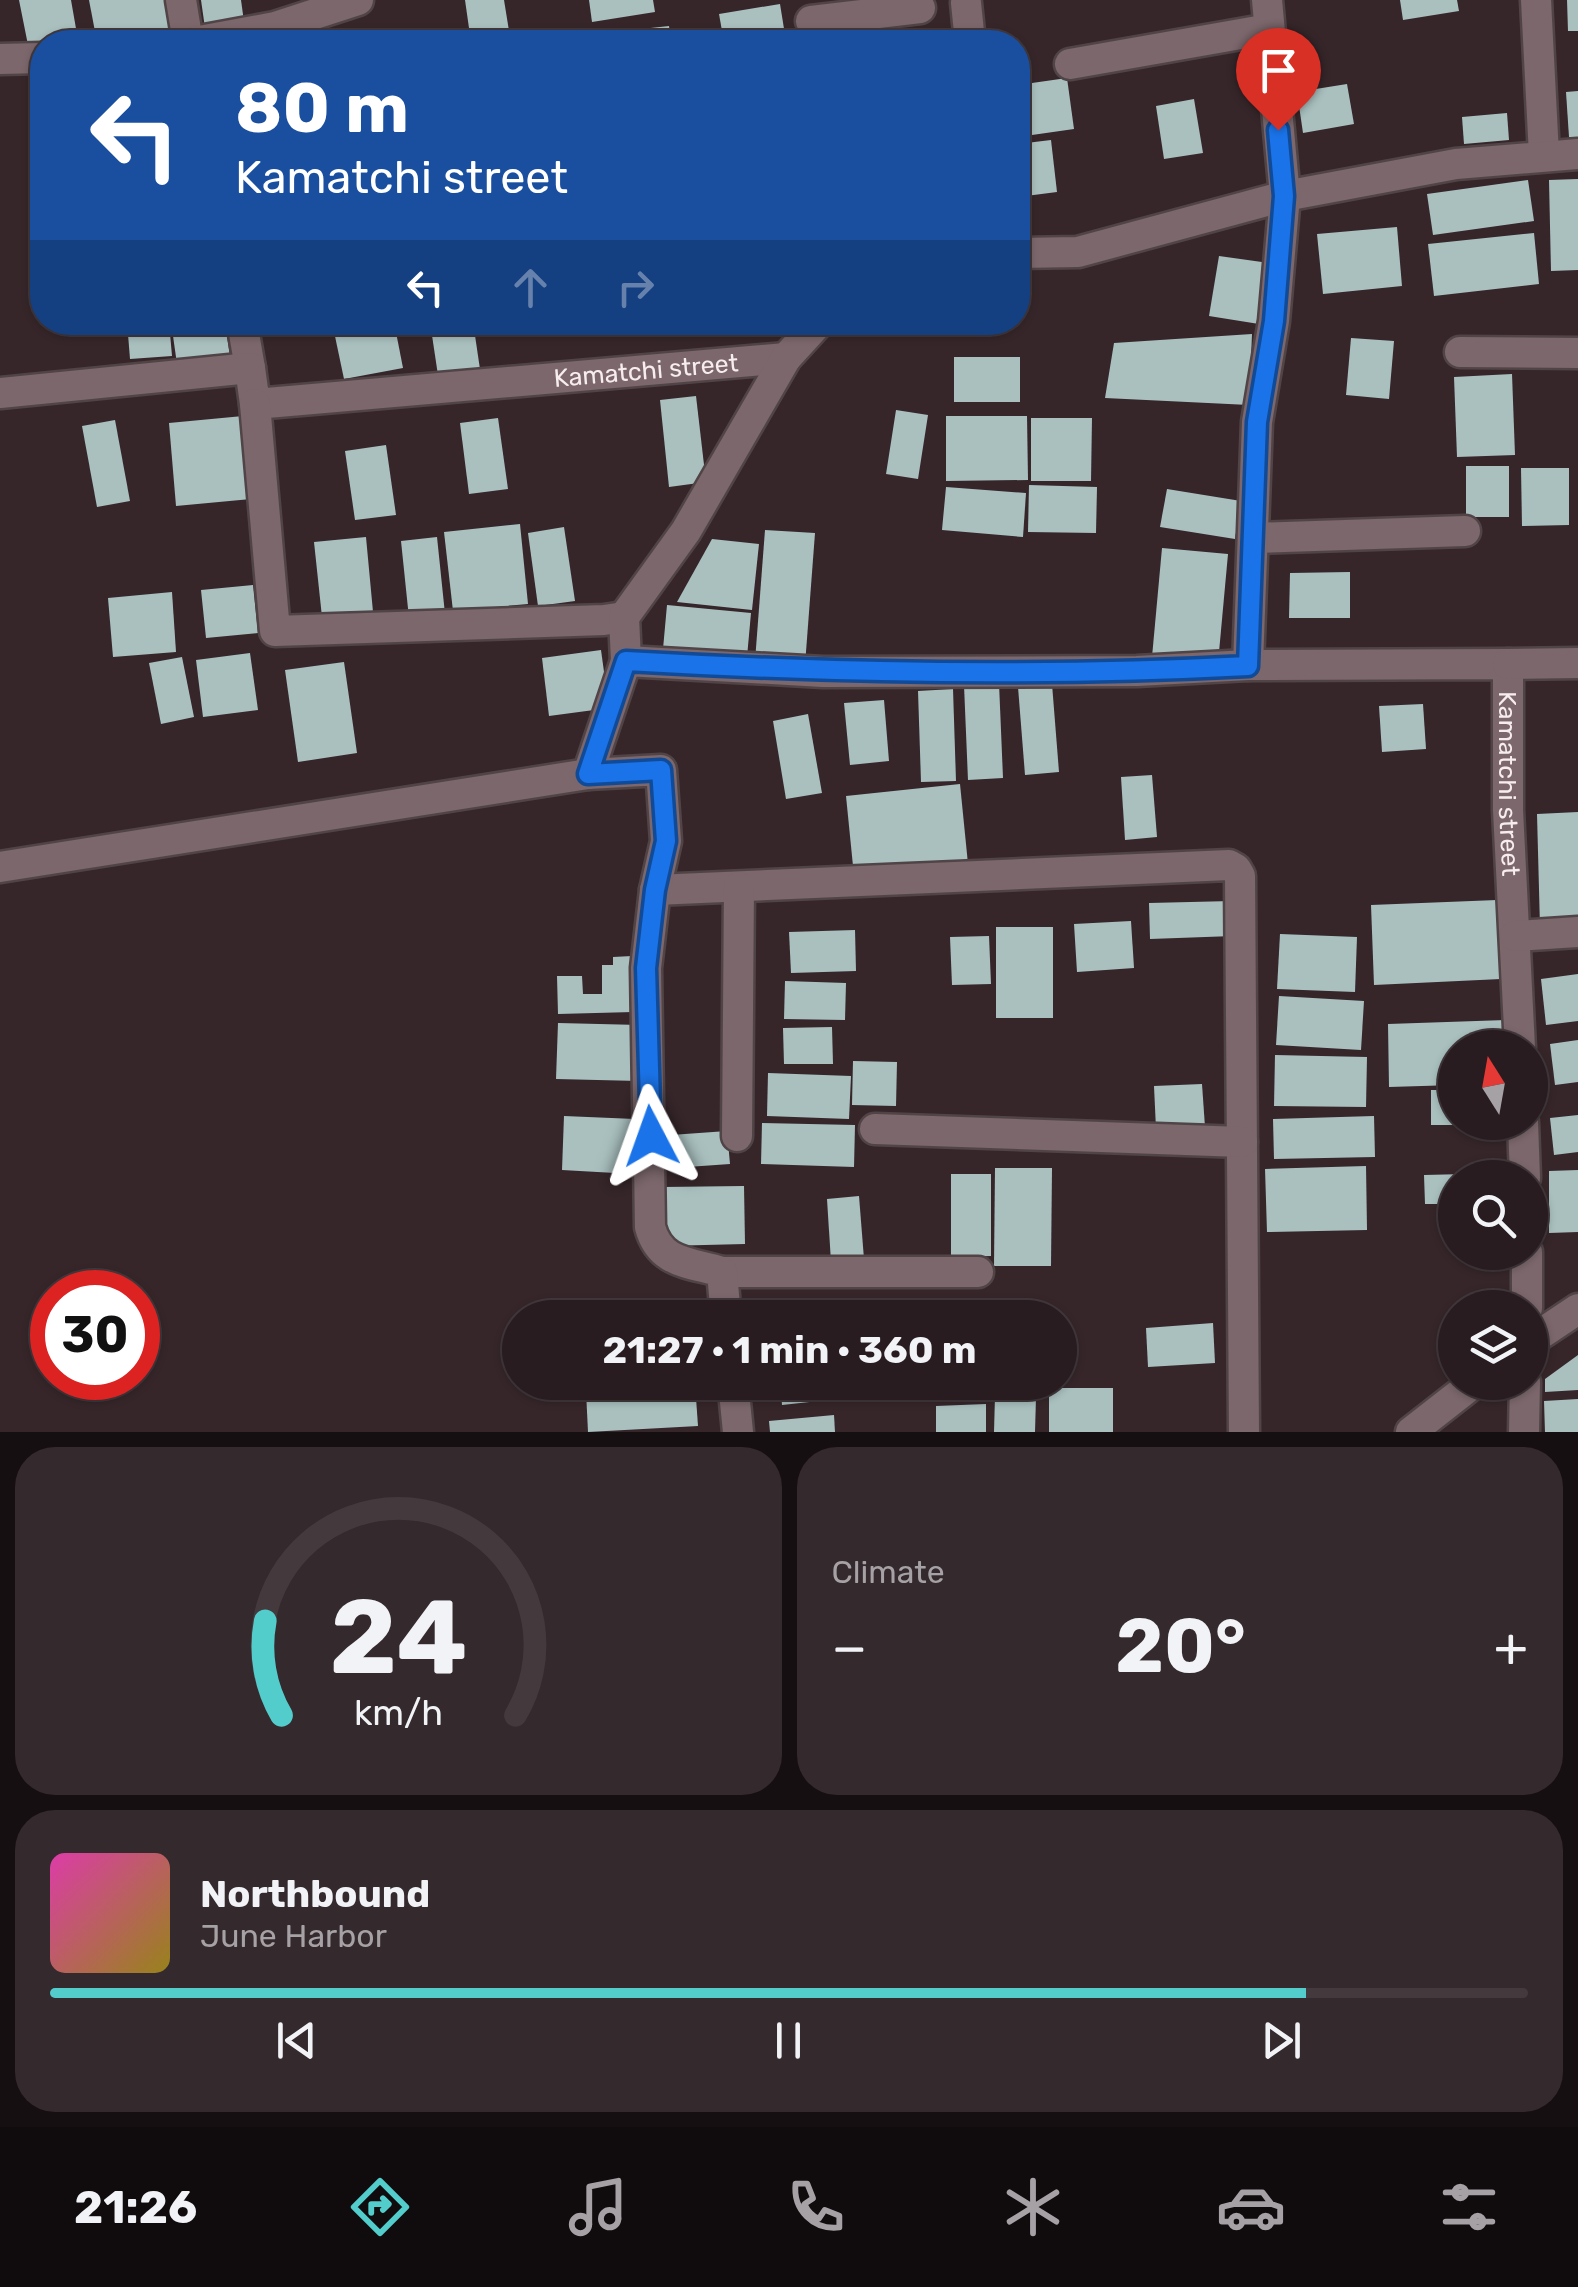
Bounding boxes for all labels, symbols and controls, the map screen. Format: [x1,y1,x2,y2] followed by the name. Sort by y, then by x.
[1236,28,1321,131] pin
[1251,43,1306,98] icon: arrive
[235,67,409,150] text: 80 m
[70,70,200,200] icon: left
[235,151,568,204] text: Kamatchi street
[398,260,453,315] icon: left
[503,260,558,315] icon: ahead
[608,260,663,315] icon: right
[553,348,740,393] street label: Kamatchi street
[1493,691,1525,877] street label: Kamatchi street
[1438,1030,1548,1140] north arrow
[1438,1030,1548,1400] map controls
[599,1084,703,1188] position arrow
[1438,1160,1548,1270] button: search
[30,1270,160,1400] speed limit sign: 30
[1438,1290,1548,1400] button: layers
[602,1327,977,1373] text: 21:27 · 1 min · 360 m
[832,1553,945,1591] text: Climate
[329,1576,467,1699] text: 24
[1115,1602,1246,1691] text: 20°
[832,1615,867,1680] text: −
[1494,1615,1528,1680] text: +
[354,1692,443,1734] text: km/h
[200,1871,430,1917] text: Northbound
[200,1917,387,1955] text: June Harbor
[269,2013,324,2068] icon: previous
[761,2013,816,2068] icon: pause
[1254,2013,1309,2068] icon: next
[345,2172,415,2242] icon: directions
[563,2172,633,2242] icon: music
[781,2172,851,2242] icon: phone
[998,2172,1068,2242] icon: climate
[1216,2172,1286,2242] icon: car
[1434,2172,1504,2242] icon: filters
[74,2181,197,2234] text: 21:26

